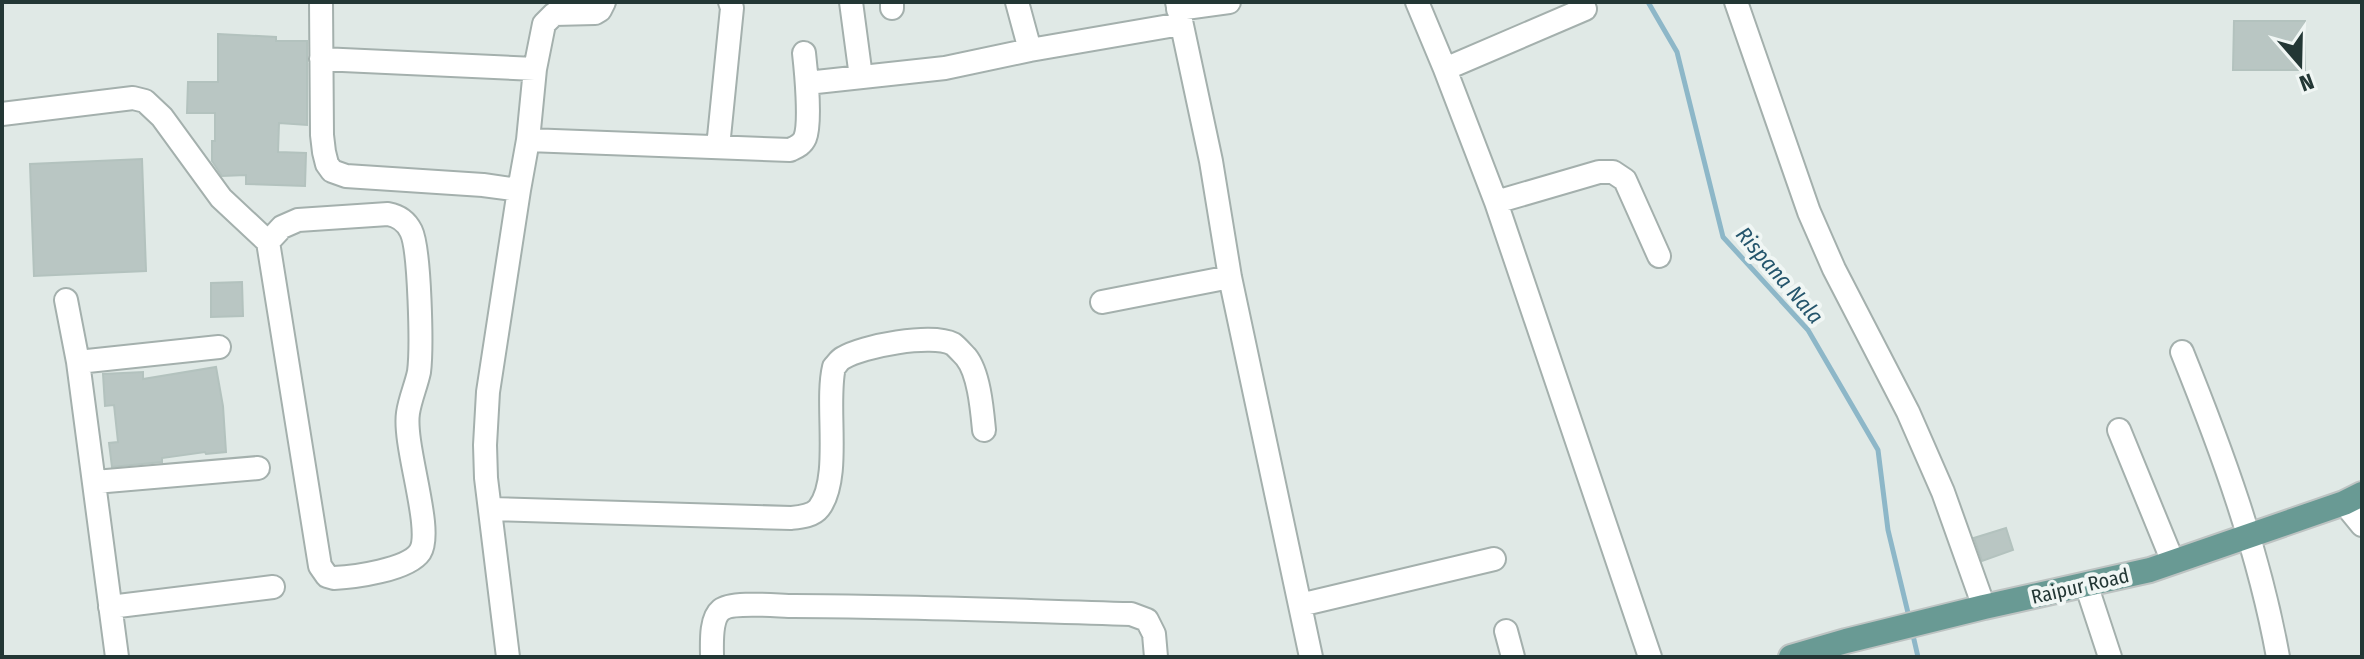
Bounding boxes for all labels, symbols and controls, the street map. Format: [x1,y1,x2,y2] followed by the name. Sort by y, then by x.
[2260,24,2340,104] north arrow
[2296,67,2317,97] text: N
[1730,221,1829,329] water label: Rispana Nala
[2029,563,2131,609] street label: Raipur Road

